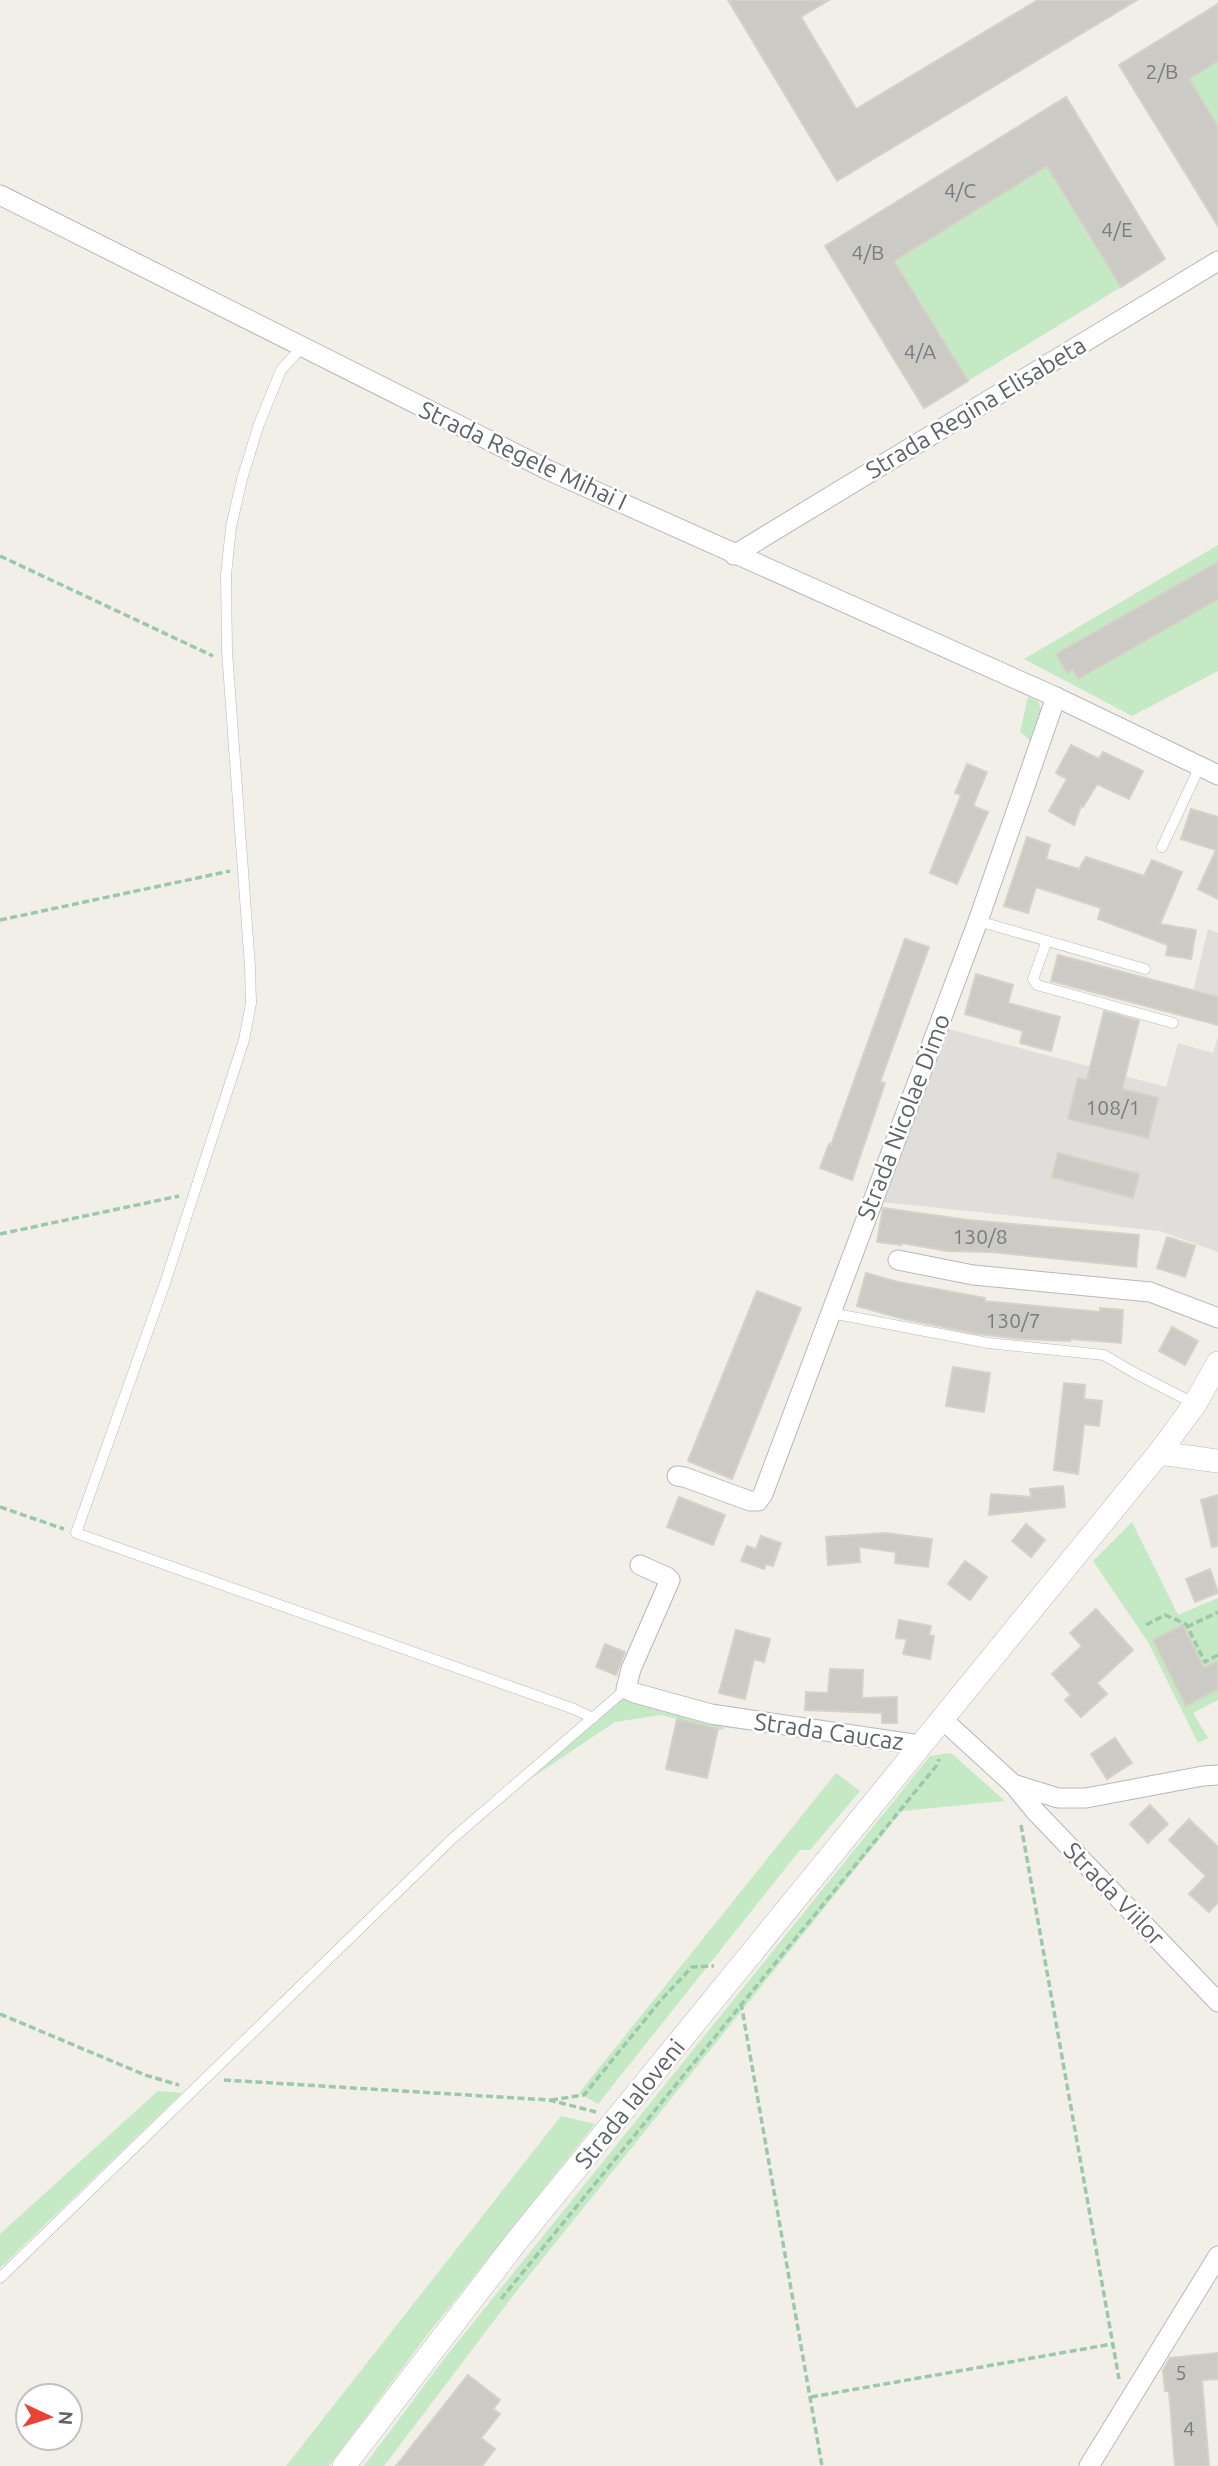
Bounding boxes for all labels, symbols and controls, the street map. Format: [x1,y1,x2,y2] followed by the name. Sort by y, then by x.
[1146,59,1178,83] house number: 2/B
[944,178,976,202] house number: 4/C
[1101,217,1133,241] house number: 4/E
[852,240,884,264] house number: 4/B
[861,331,1091,484] street label: Strada Regina Elisabeta
[904,339,937,363] house number: 4/A
[415,396,631,515] street label: Strada Regele Mihai I
[852,1010,955,1224] street label: Strada Nicolae Dimo
[1085,1095,1141,1119] house number: 108/1
[952,1224,1008,1248] house number: 130/8
[985,1308,1041,1332] house number: 130/7
[753,1708,905,1755] street label: Strada Caucaz
[1059,1837,1170,1951] street label: Strada Viilor
[569,2034,690,2174] street label: Strada Ialoveni
[1175,2360,1187,2384] house number: 5
[14,2382,84,2452] north arrow
[54,2410,77,2426] text: N
[1183,2416,1195,2440] house number: 4

